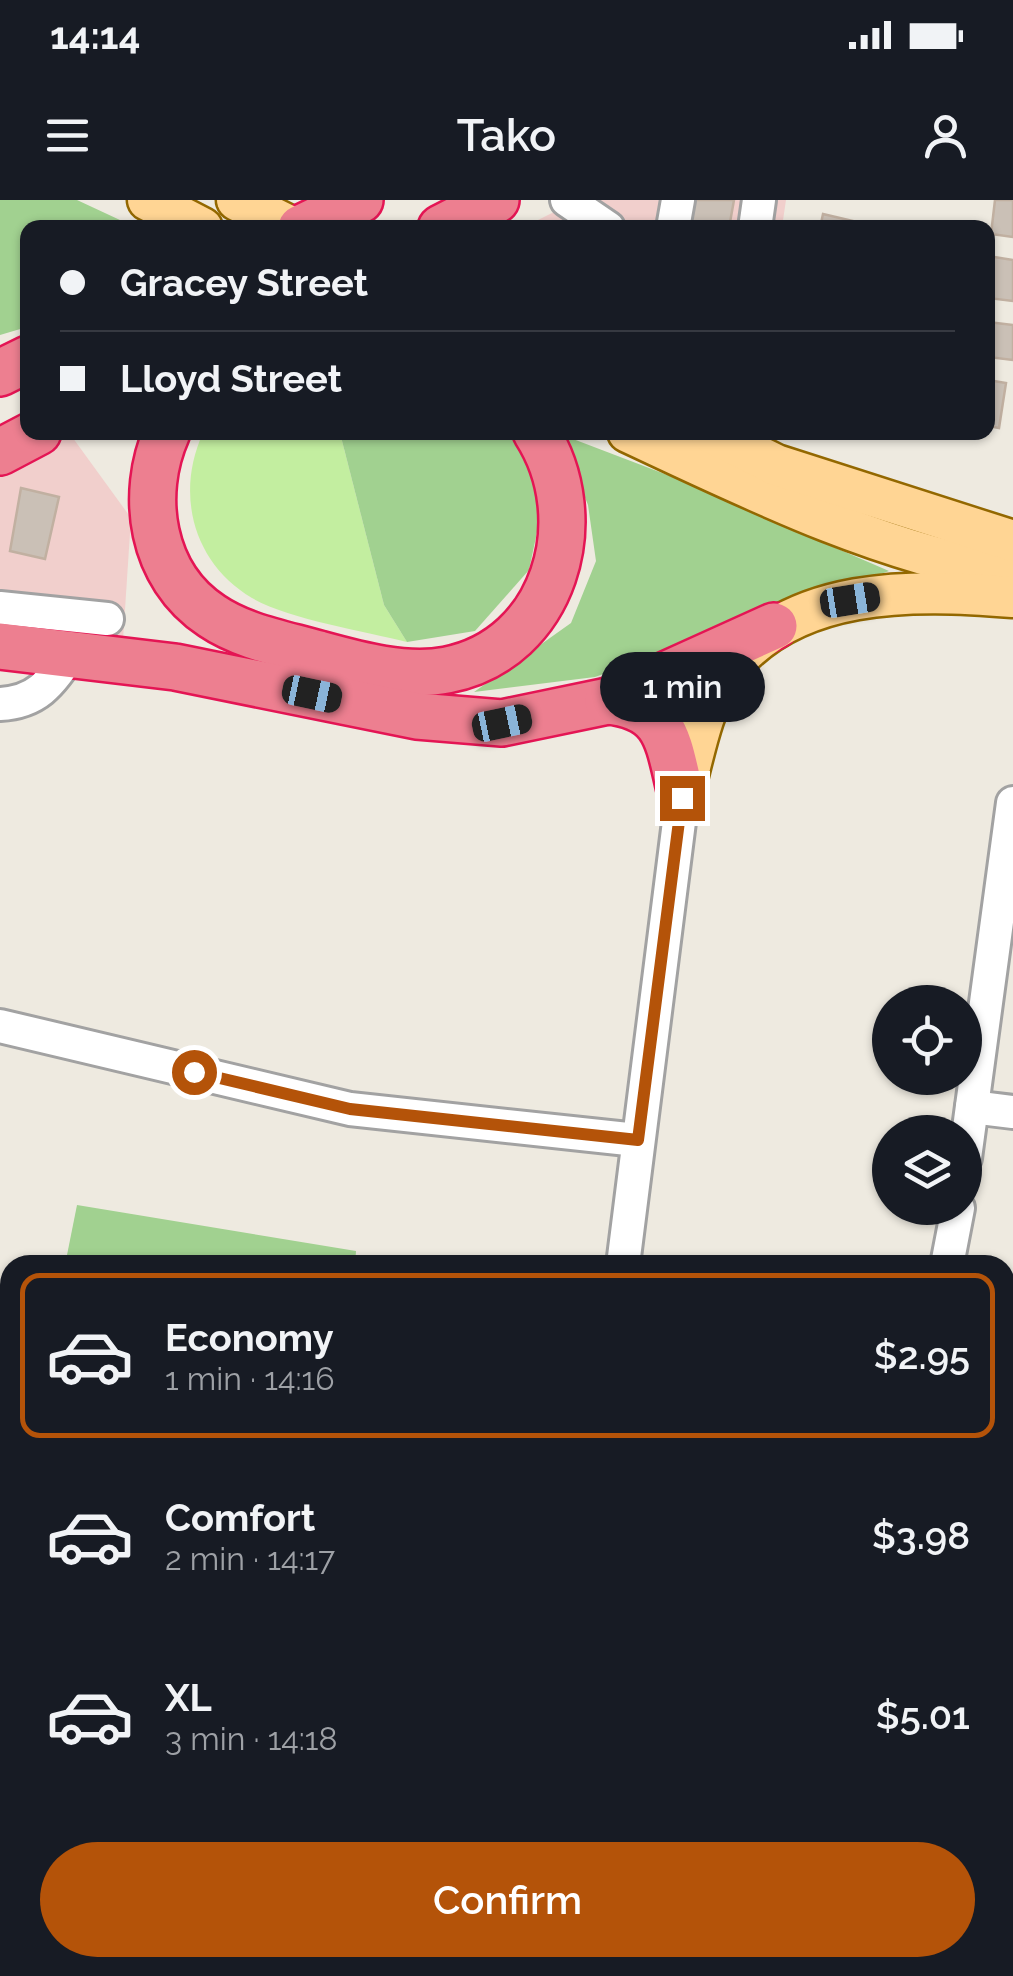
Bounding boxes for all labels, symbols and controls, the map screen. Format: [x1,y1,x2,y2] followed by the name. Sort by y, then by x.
[50,13,140,58] text: 14:14
[40,108,95,163] icon: menu
[918,108,973,163] icon: person
[457,109,556,162] text: Tako
[120,260,368,305] text: Gracey Street
[120,356,342,401] text: Lloyd Street
[818,580,882,620] car
[600,653,764,723] callout: 1 min
[643,668,722,705] text: 1 min
[280,673,344,715] car
[470,702,534,744] car
[660,776,705,821] route end
[872,985,982,1225] map controls
[872,985,982,1095] button: locate
[172,1050,217,1095] route start
[872,1115,982,1225] button: layers
[45,1311,135,1401] icon: car
[165,1315,334,1360] text: Economy
[874,1333,970,1378] text: $2.95
[165,1360,334,1397] text: 1 min · 14:16
[45,1491,135,1581] icon: car
[165,1495,315,1540] text: Comfort
[872,1513,970,1558] text: $3.98
[165,1540,335,1577] text: 2 min · 14:17
[45,1671,135,1761] icon: car
[165,1675,212,1720] text: XL
[876,1693,970,1738] text: $5.01
[165,1720,338,1757] text: 3 min · 14:18
[40,1842,975,1957] button: Confirm

